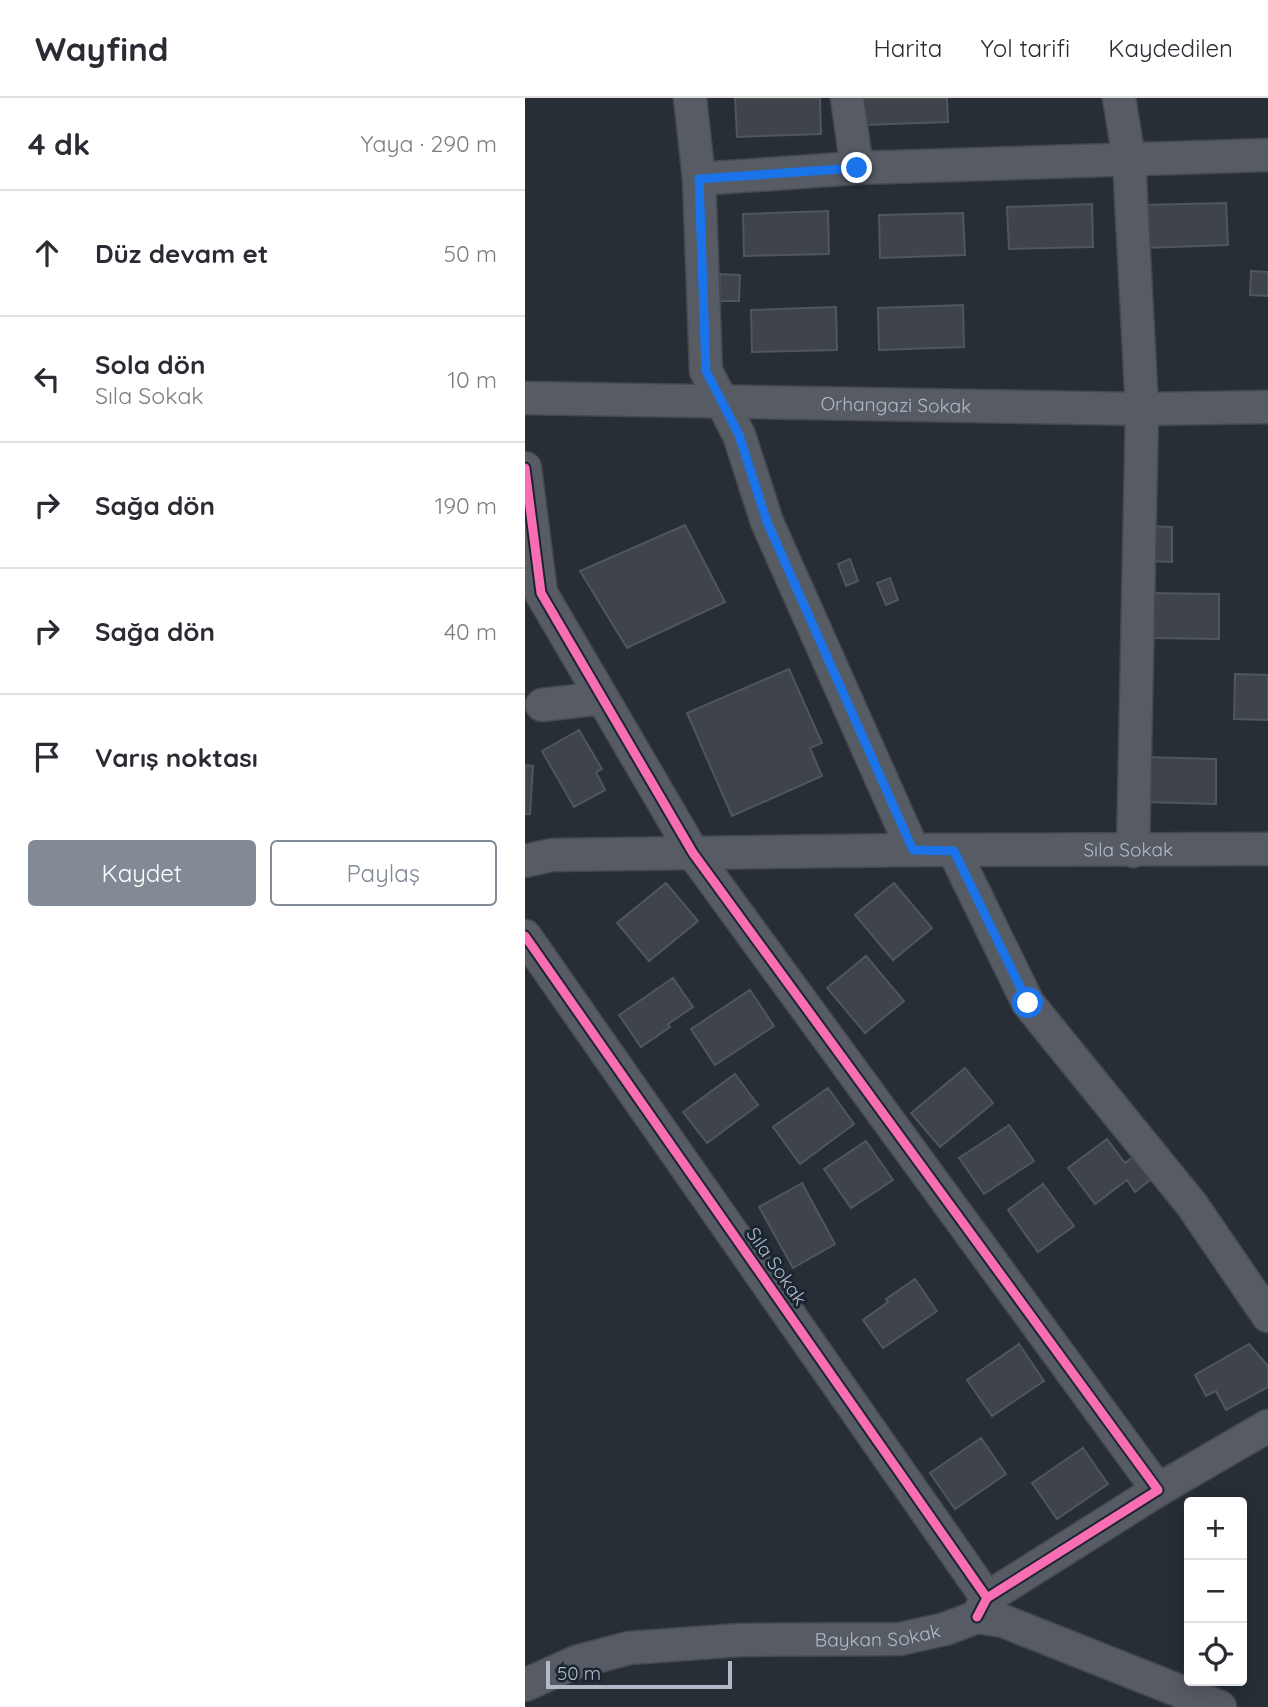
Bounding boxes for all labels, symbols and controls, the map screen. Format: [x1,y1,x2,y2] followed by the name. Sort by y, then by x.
[35,28,169,69] text: Wayfind
[874,33,942,63] text: Harita
[980,33,1070,63] text: Yol tarifi
[1108,33,1233,63] text: Kaydedilen
[28,125,90,163] text: 4 dk
[360,129,497,158] text: Yaya · 290 m
[841,152,872,183] route end
[28,234,66,272] icon: ahead
[95,237,268,270] text: Düz devam et
[444,239,497,268] text: 50 m
[95,348,205,381] text: Sola dön
[28,360,66,398] icon: left
[448,365,497,394] text: 10 m
[95,381,204,410] text: Sıla Sokak
[820,391,972,418] street label: Orhangazi Sokak
[28,486,66,524] icon: right
[95,489,215,522] text: Sağa dön
[435,491,497,520] text: 190 m
[28,612,66,650] icon: right
[95,615,215,648] text: Sağa dön
[444,617,497,646] text: 40 m
[28,738,66,776] icon: arrive
[95,741,258,774] text: Varış noktası
[1083,837,1173,862] street label: Sıla Sokak
[28,840,256,906] button: Kaydet
[270,840,497,906] button: Paylaş
[1012,987,1043,1018] route start
[741,1222,813,1310] street label: Sıla Sokak
[1184,1497,1247,1686] map controls
[1184,1497,1247,1560] button: +
[1184,1560,1247,1623] button: −
[815,1618,943,1652] street label: Baykan Sokak
[1184,1623,1247,1686] button: locate
[546,1658,731,1690] scale bar
[557,1661,601,1685] text: 50 m

